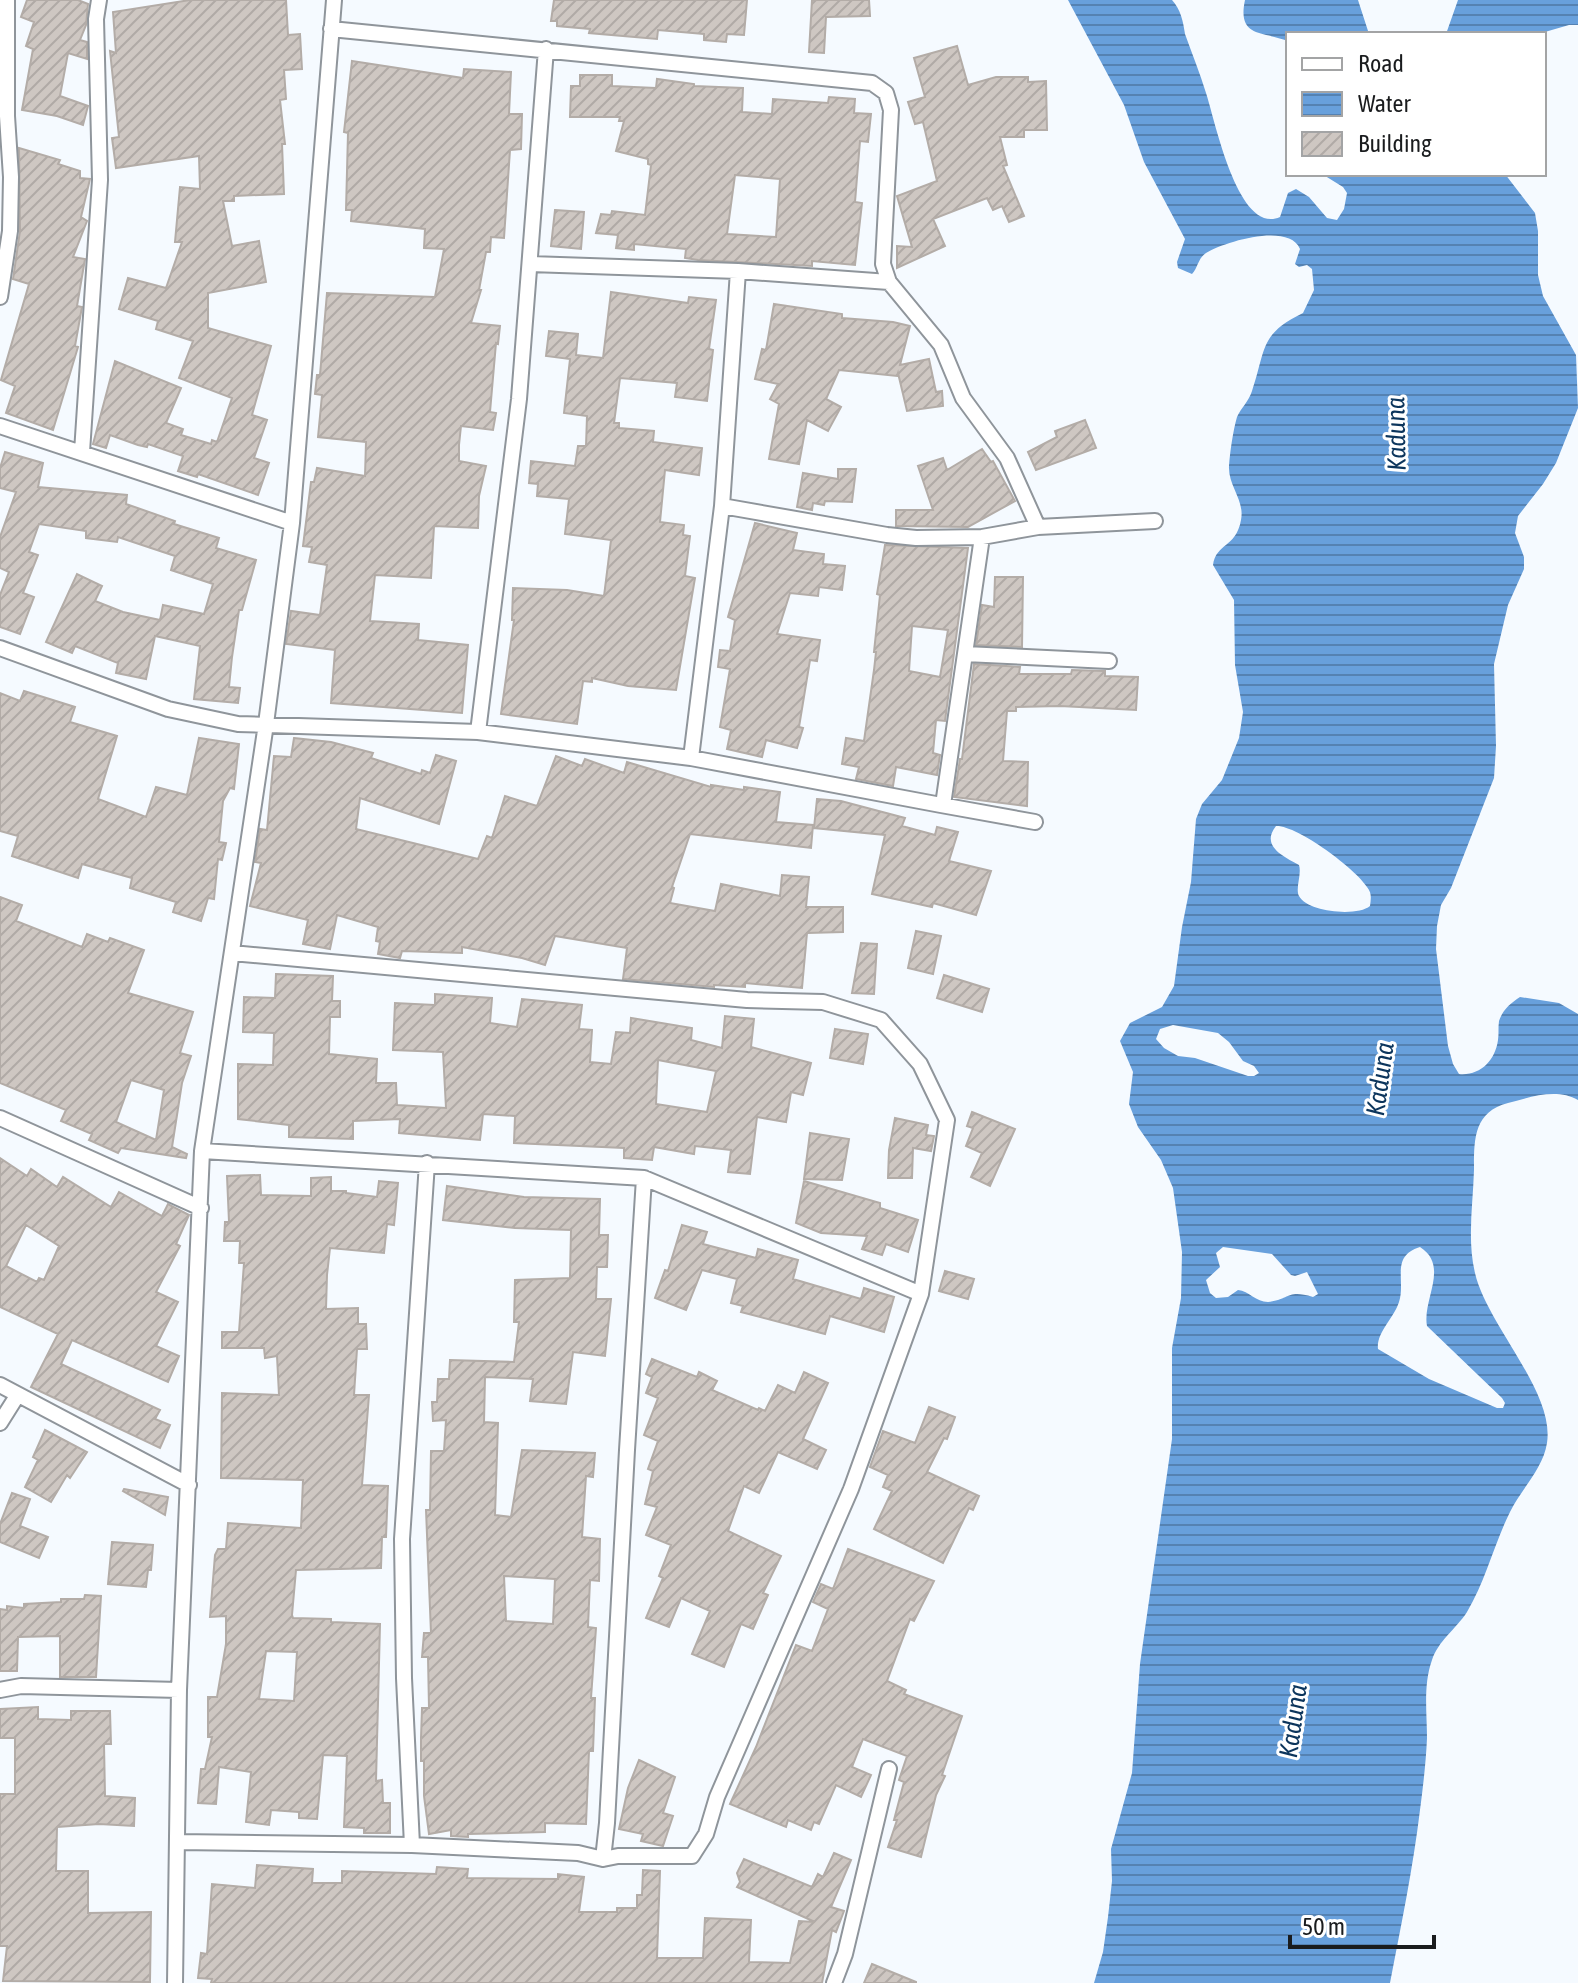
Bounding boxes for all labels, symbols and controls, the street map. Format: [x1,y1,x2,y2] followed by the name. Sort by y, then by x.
[1286,32,1546,176] legend
[1358,50,1404,77] text: Road
[1358,90,1411,117] text: Water
[1358,130,1432,157] text: Building
[1380,397,1412,471] water label: Kaduna
[1360,1040,1400,1118] water label: Kaduna
[1273,1682,1313,1760] water label: Kaduna
[1290,1899,1434,1949] scale bar
[1302,1913,1345,1940] text: 50 m

